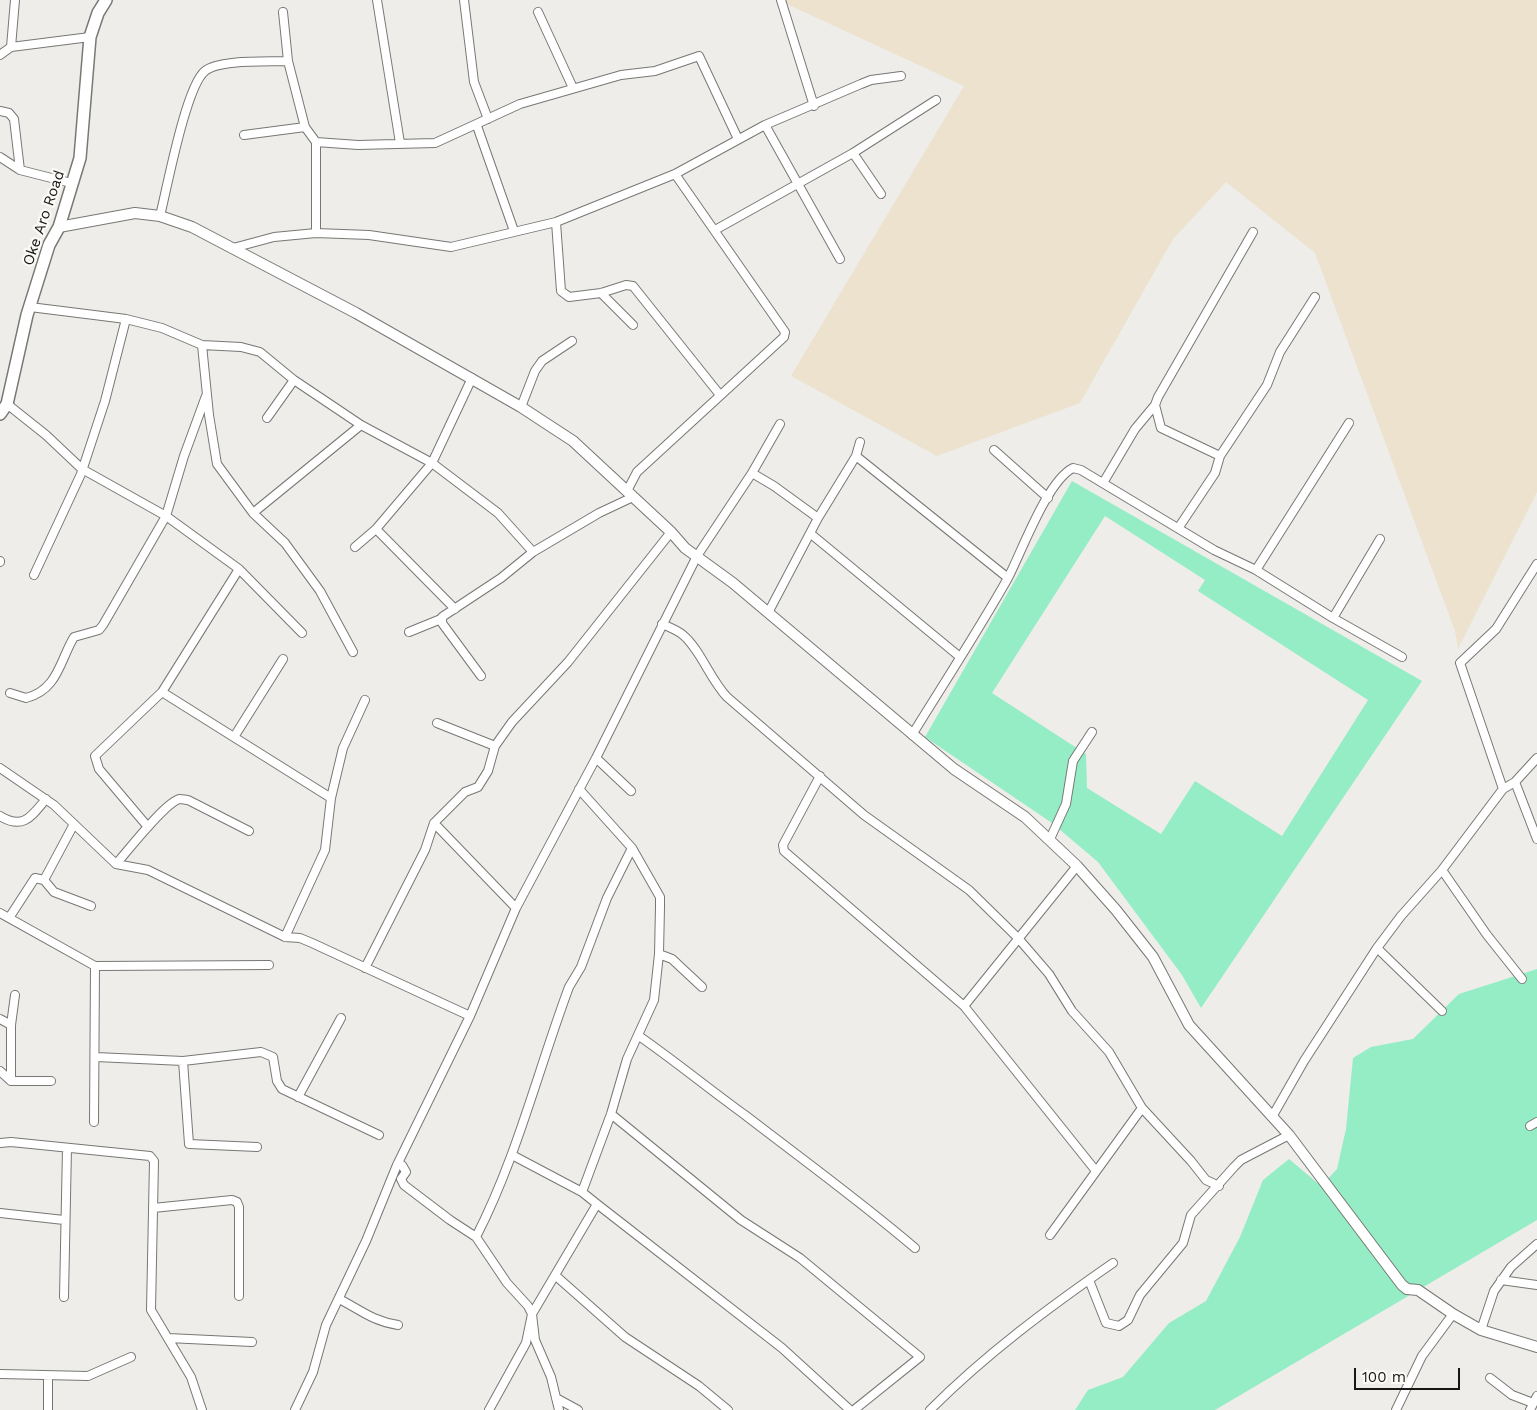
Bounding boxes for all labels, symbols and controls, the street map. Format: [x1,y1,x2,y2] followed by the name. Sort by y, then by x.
[19,168,69,268] street label: Oke Aro Road
[1357,1358,1463,1390] scale bar
[1362,1368,1406,1386] text: 100 m

